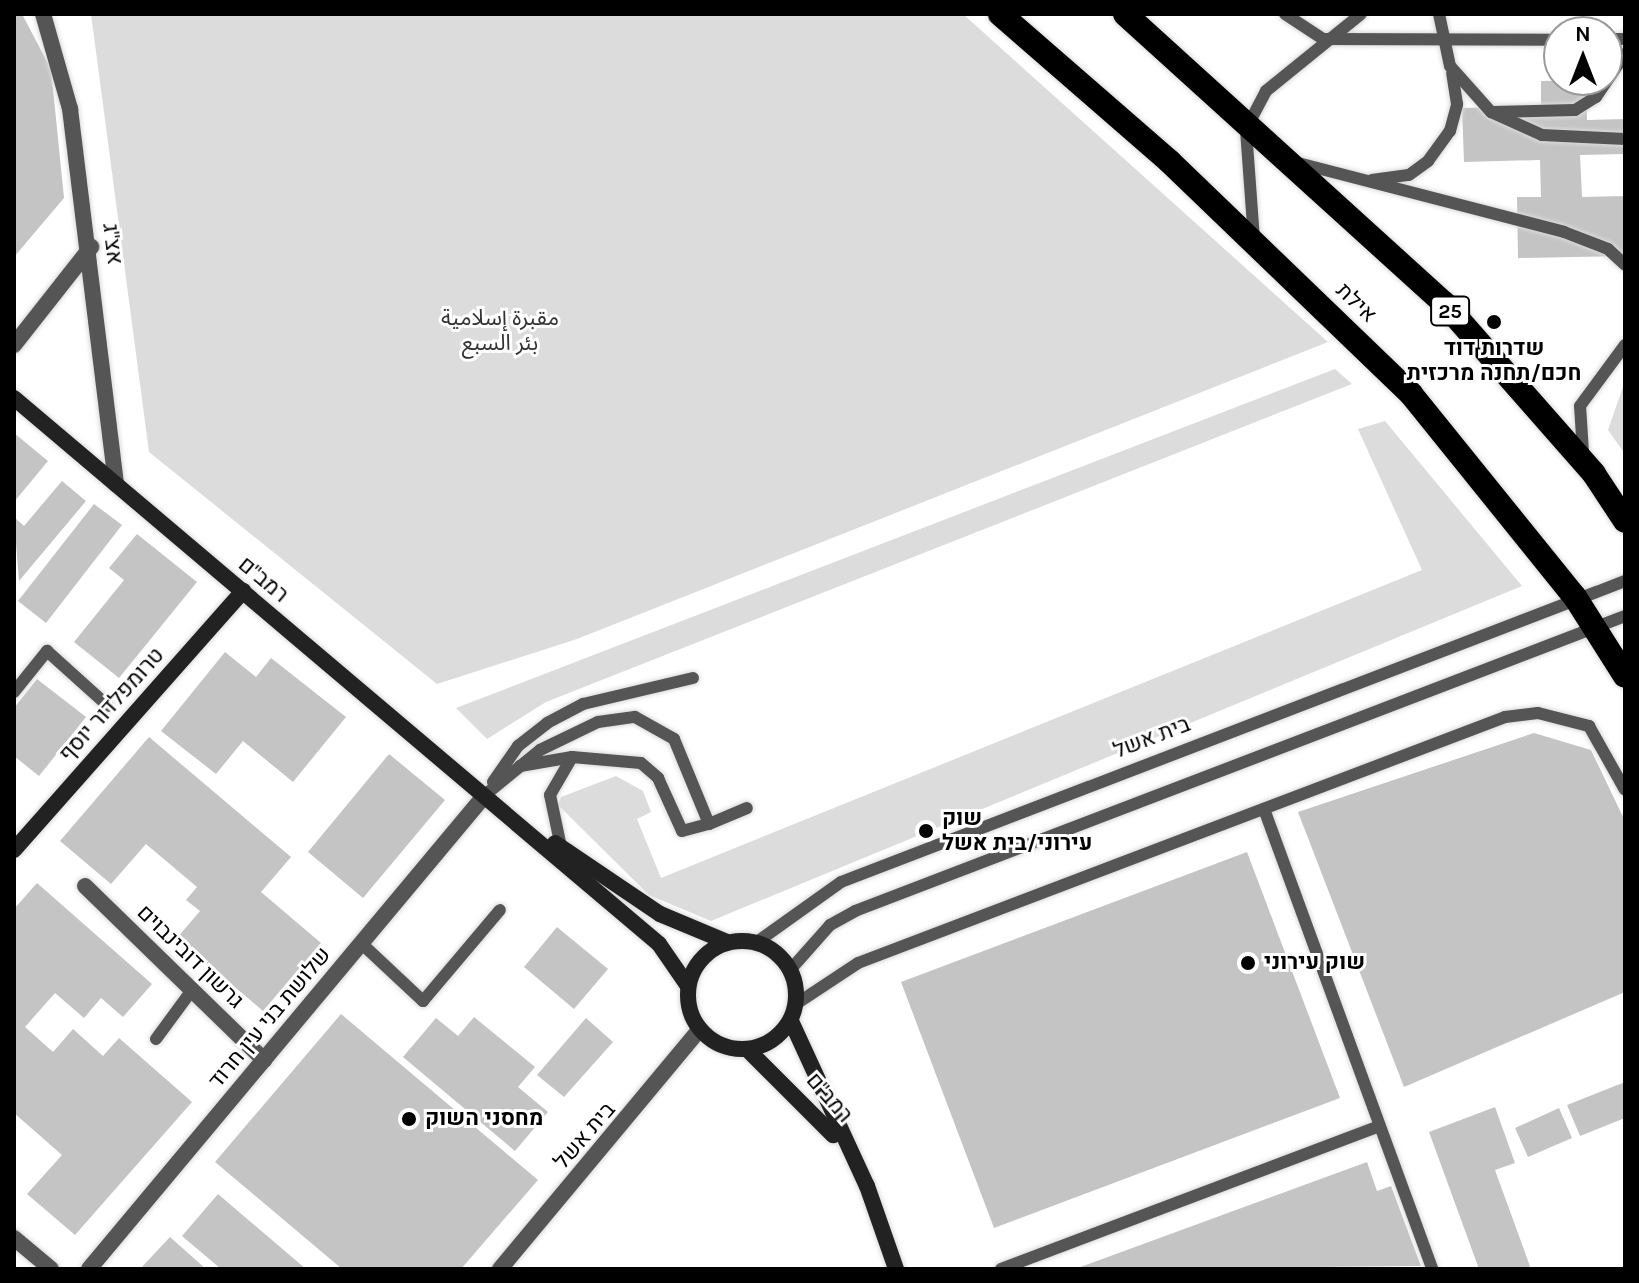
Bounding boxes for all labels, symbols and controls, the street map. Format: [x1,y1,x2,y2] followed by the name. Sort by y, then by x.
[1543,16,1623,96] north arrow
[1575,21,1591,47] text: N
[96,222,128,266] street label: אצ"ג
[1330,278,1382,328] street label: אילת
[1430,295,1470,327] road number: 25
[441,305,559,356] park label: مقبرة إسلامية بئر السبع
[1485,313,1503,331] marker: שדרות דוד חכם/תחנה מרכזית
[1407,335,1581,386] place label: שדרות דוד חכם/תחנה מרכזית
[233,552,293,608] street label: רמב"ם
[54,643,170,767] street label: טרומפלדור יוסף
[1110,711,1194,765] street label: בית אשל
[942,805,1092,856] place label: שוק עירוני/בית אשל
[917,822,935,840] marker: שוק עירוני/בית אשל
[131,900,249,1014] street label: גרשון דובינבוים
[203,942,337,1094] street label: שלושת בני עין חרוד
[1264,950,1365,976] place label: שוק עירוני
[1239,954,1257,972] marker: שוק עירוני
[800,1068,858,1128] street label: רמב"ם
[549,1097,621,1175] street label: בית אשל
[425,1106,543,1132] place label: מחסני השוק
[400,1110,418,1128] marker: מחסני השוק

